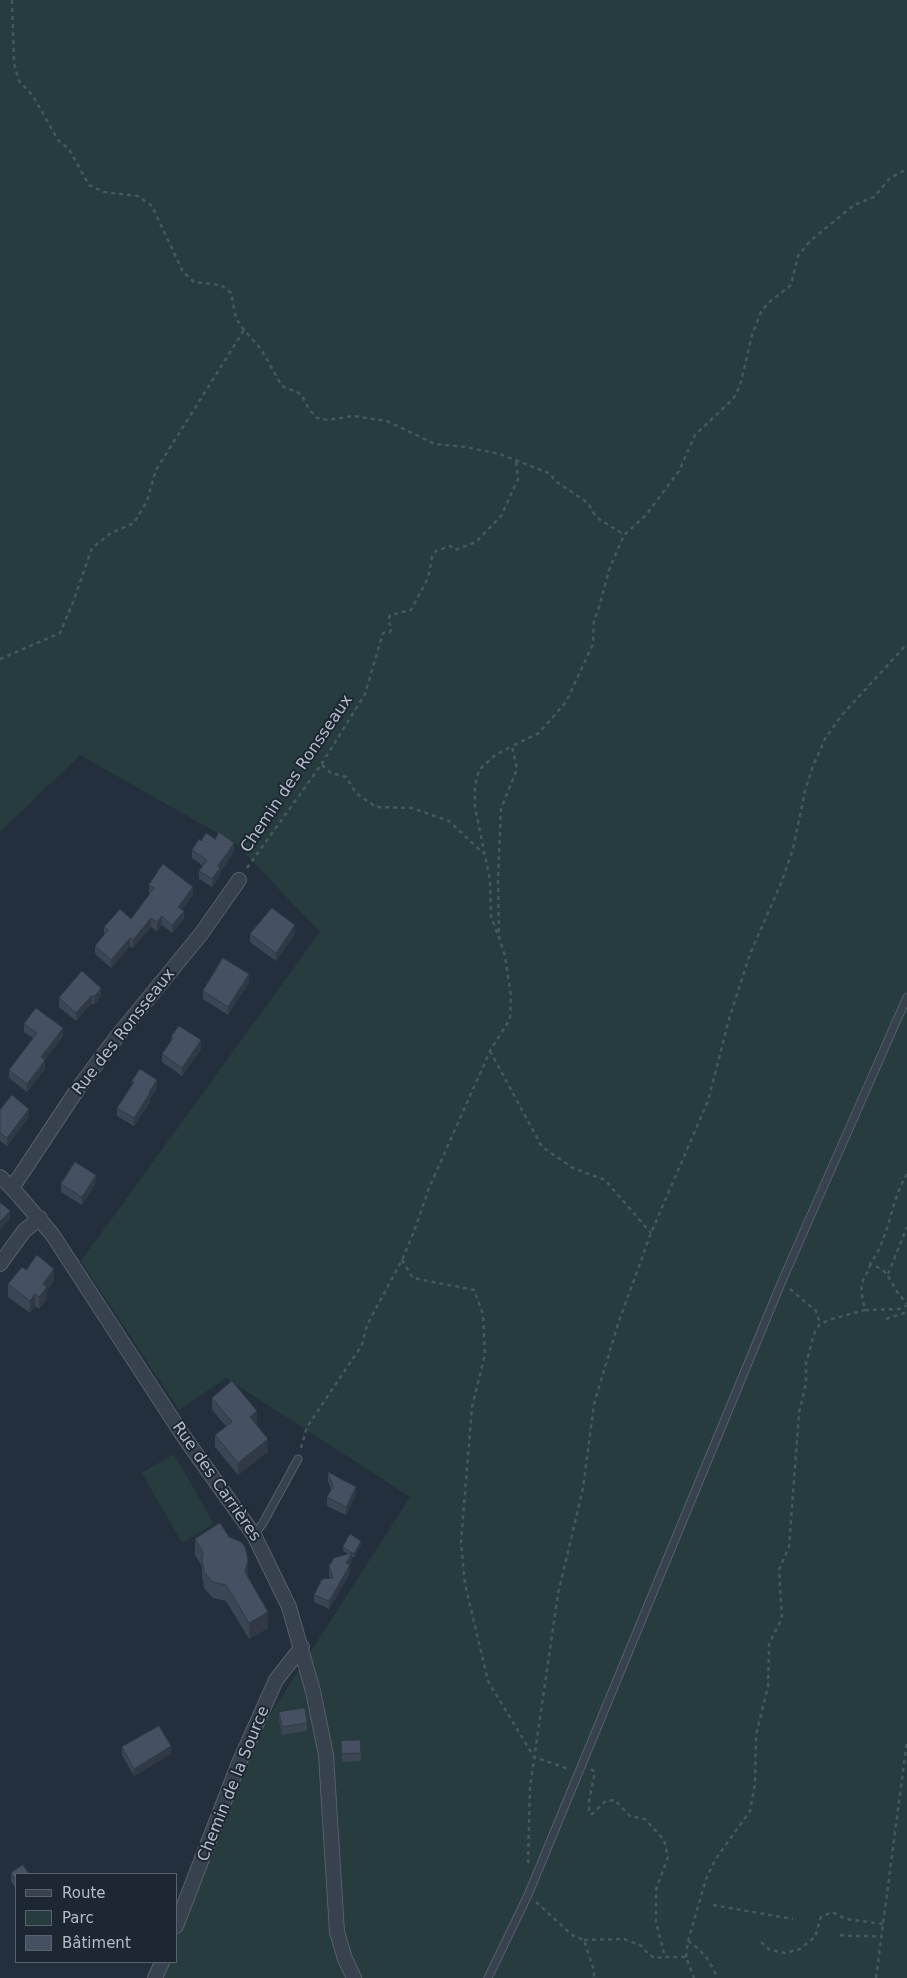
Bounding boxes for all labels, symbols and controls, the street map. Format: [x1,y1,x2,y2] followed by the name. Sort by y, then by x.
[237,691,357,857] street label: Chemin des Ronsseaux
[69,965,179,1099] street label: Rue des Ronsseaux
[168,1419,264,1545] street label: Rue des Carrières
[194,1704,274,1864] street label: Chemin de la Source
[15,1873,178,1963] legend
[62,1884,106,1902] text: Route
[62,1909,94,1927] text: Parc
[62,1934,131,1952] text: Bâtiment

